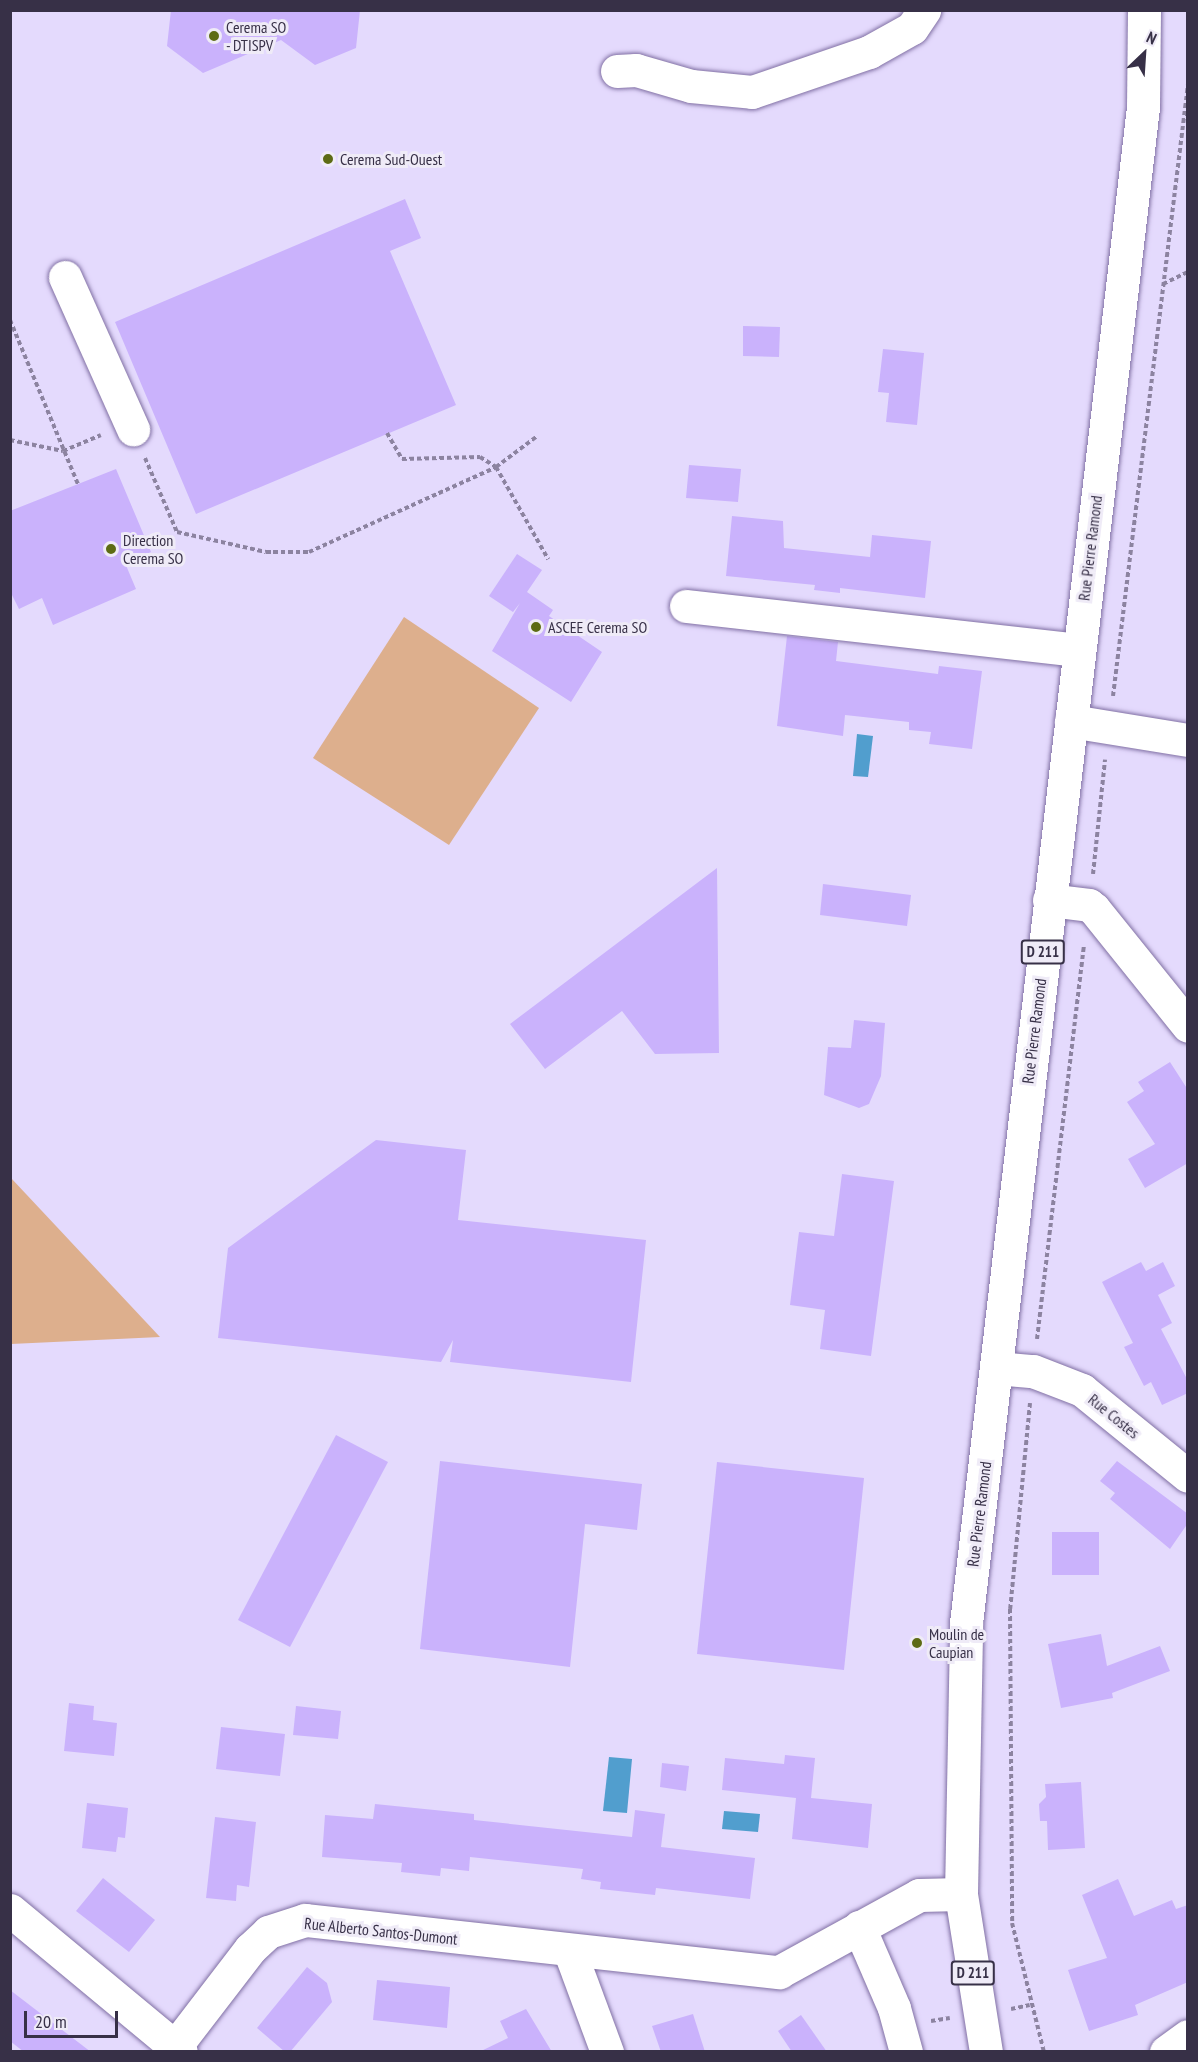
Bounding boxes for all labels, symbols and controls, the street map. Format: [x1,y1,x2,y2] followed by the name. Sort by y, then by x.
[226,17,286,55] place label: Cerema SO - DTISPV
[1114,24,1174,84] north arrow
[1143,27,1160,49] text: N
[207,29,221,43] marker: Cerema SO - DTISPV
[340,149,442,169] place label: Cerema Sud-Ouest
[321,152,335,166] marker: Cerema Sud-Ouest
[1074,494,1106,602] street label: Rue Pierre Ramond
[123,530,183,568] place label: Direction Cerema SO
[104,542,118,556] marker: Direction Cerema SO
[548,617,647,637] place label: ASCEE Cerema SO
[529,620,543,634] marker: ASCEE Cerema SO
[1020,940,1066,964] road number: D 211
[1018,977,1050,1085] street label: Rue Pierre Ramond
[1085,1390,1143,1442] street label: Rue Costes
[963,1460,995,1568] street label: Rue Pierre Ramond
[929,1624,984,1662] place label: Moulin de Caupian
[910,1636,924,1650] marker: Moulin de Caupian
[303,1913,459,1949] street label: Rue Alberto Santos-Dumont
[950,1961,996,1985] road number: D 211
[27,1999,122,2037] scale bar
[35,2010,67,2033] text: 20 m

